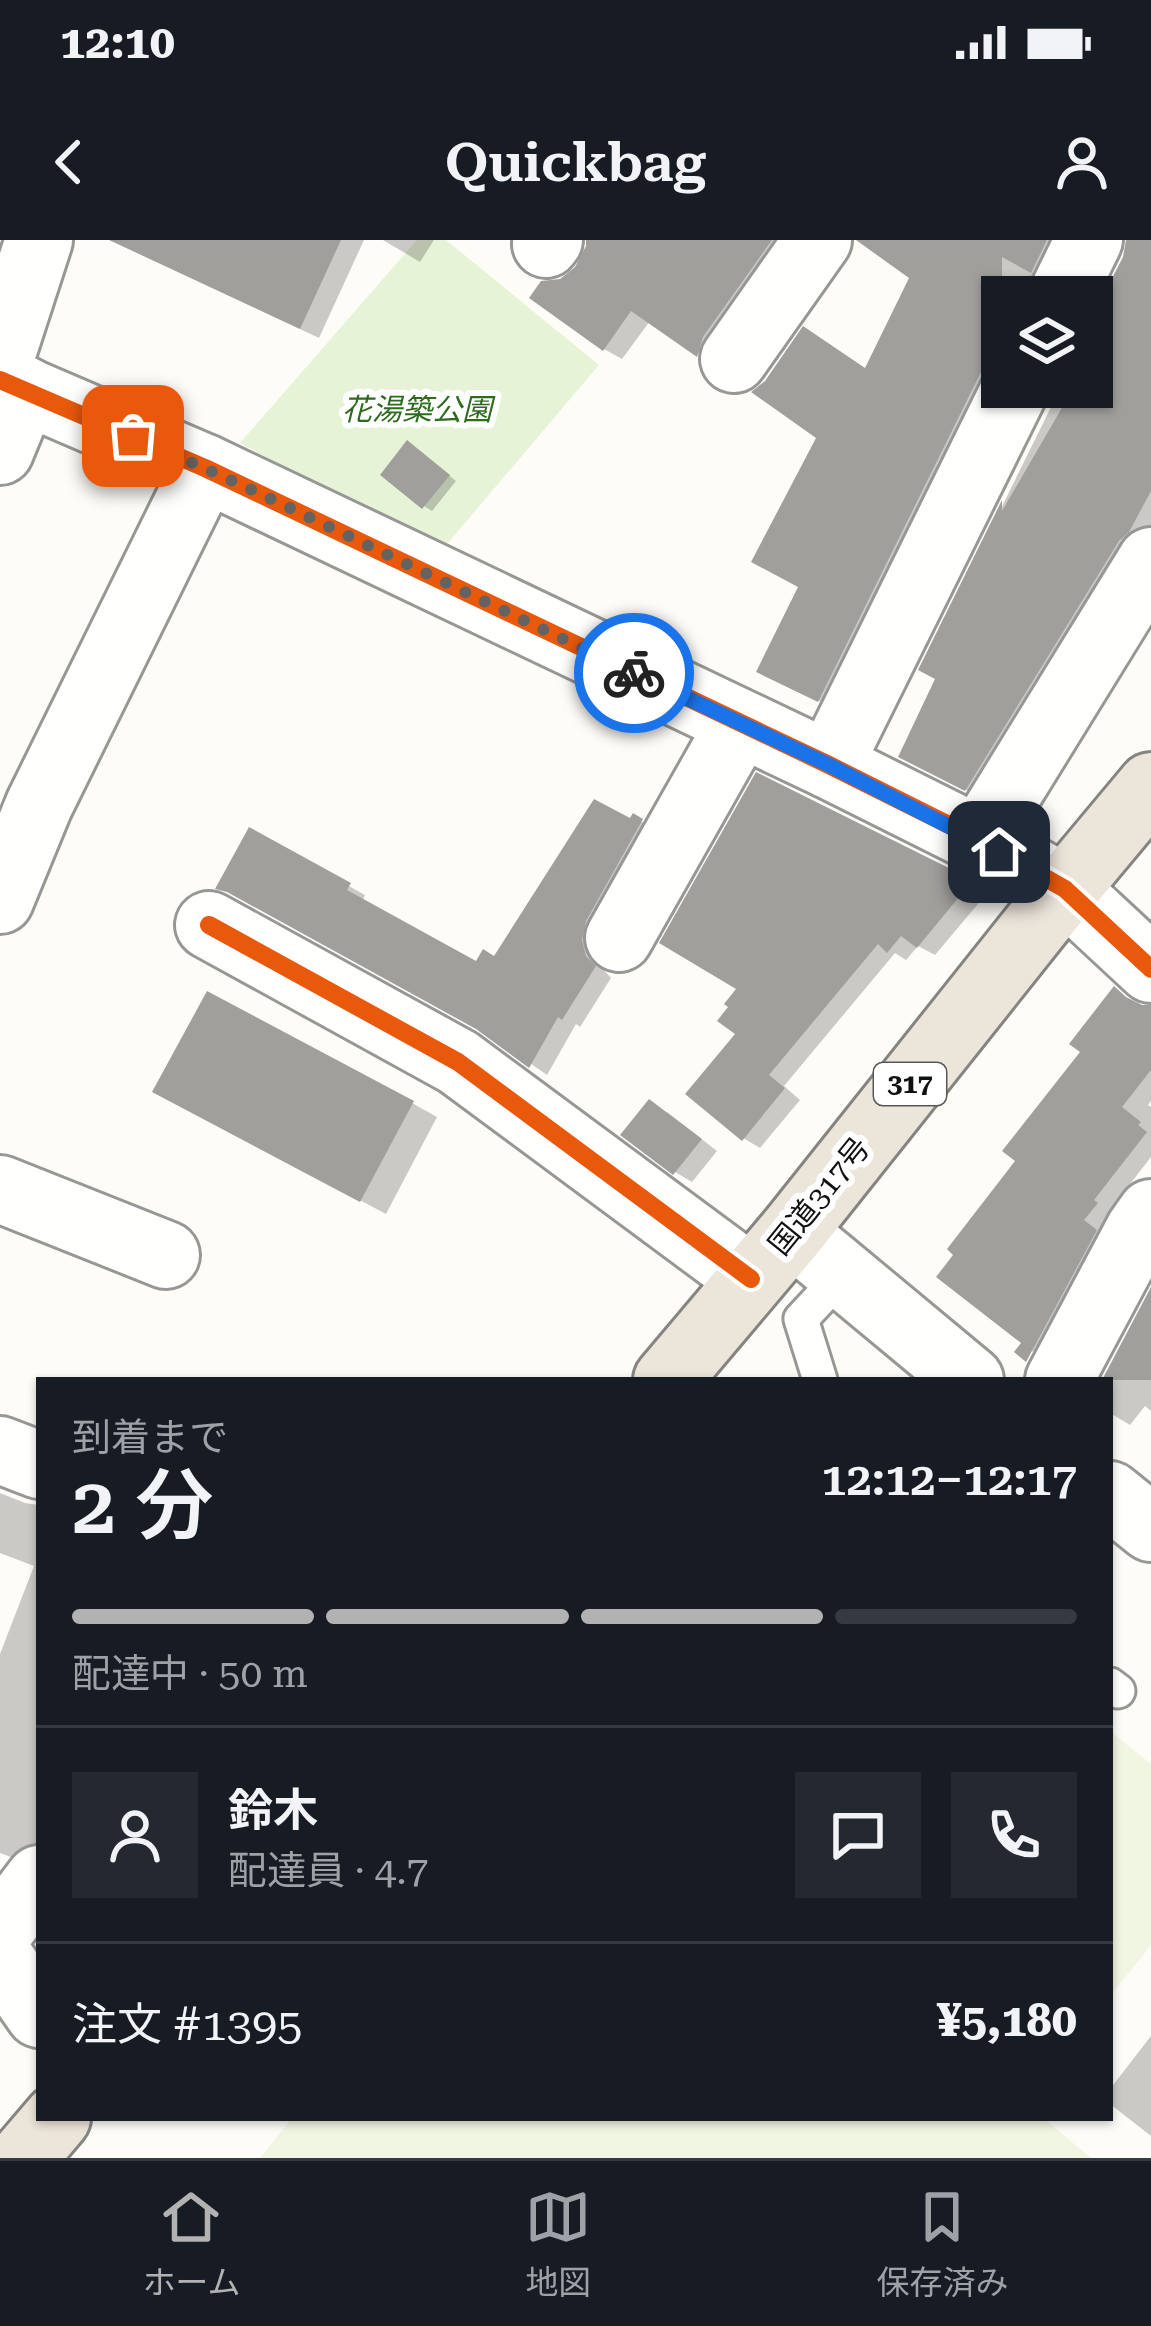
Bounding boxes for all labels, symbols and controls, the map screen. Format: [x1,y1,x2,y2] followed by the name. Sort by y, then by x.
[60,16,175,69] text: 12:10
[36,129,102,195] icon: back
[1049,129,1115,195] icon: person
[445,131,706,194] text: Quickbag
[981,276,1113,408] map controls
[981,276,1113,408] button: layers
[82,385,184,487] pin
[342,392,496,427] park label: 花湯築公園
[100,403,166,469] icon: bag
[574,613,694,733] courier
[601,640,667,706] icon: bike
[948,801,1050,903] pin
[966,819,1032,885] icon: home
[874,1063,946,1105] road number: 317
[761,1130,877,1262] street label: 国道317号
[72,1415,228,1461] text: 到着まで
[821,1453,1077,1506] text: 12:12–12:17
[72,1461,213,1552] text: 2 分
[72,1651,308,1697] text: 配達中 · 50 m
[72,1772,198,1898] button: person
[795,1772,921,1898] button: chat
[951,1772,1077,1898] button: phone
[228,1784,318,1837] text: 鈴木
[228,1848,428,1894] text: 配達員 · 4.7
[936,1994,1077,2047] text: ¥5,180
[72,1998,302,2051] text: 注文 #1395
[142,2184,241,2304] tab: ホーム
[525,2184,591,2304] tab: 地図
[876,2184,1008,2304] tab: 保存済み

